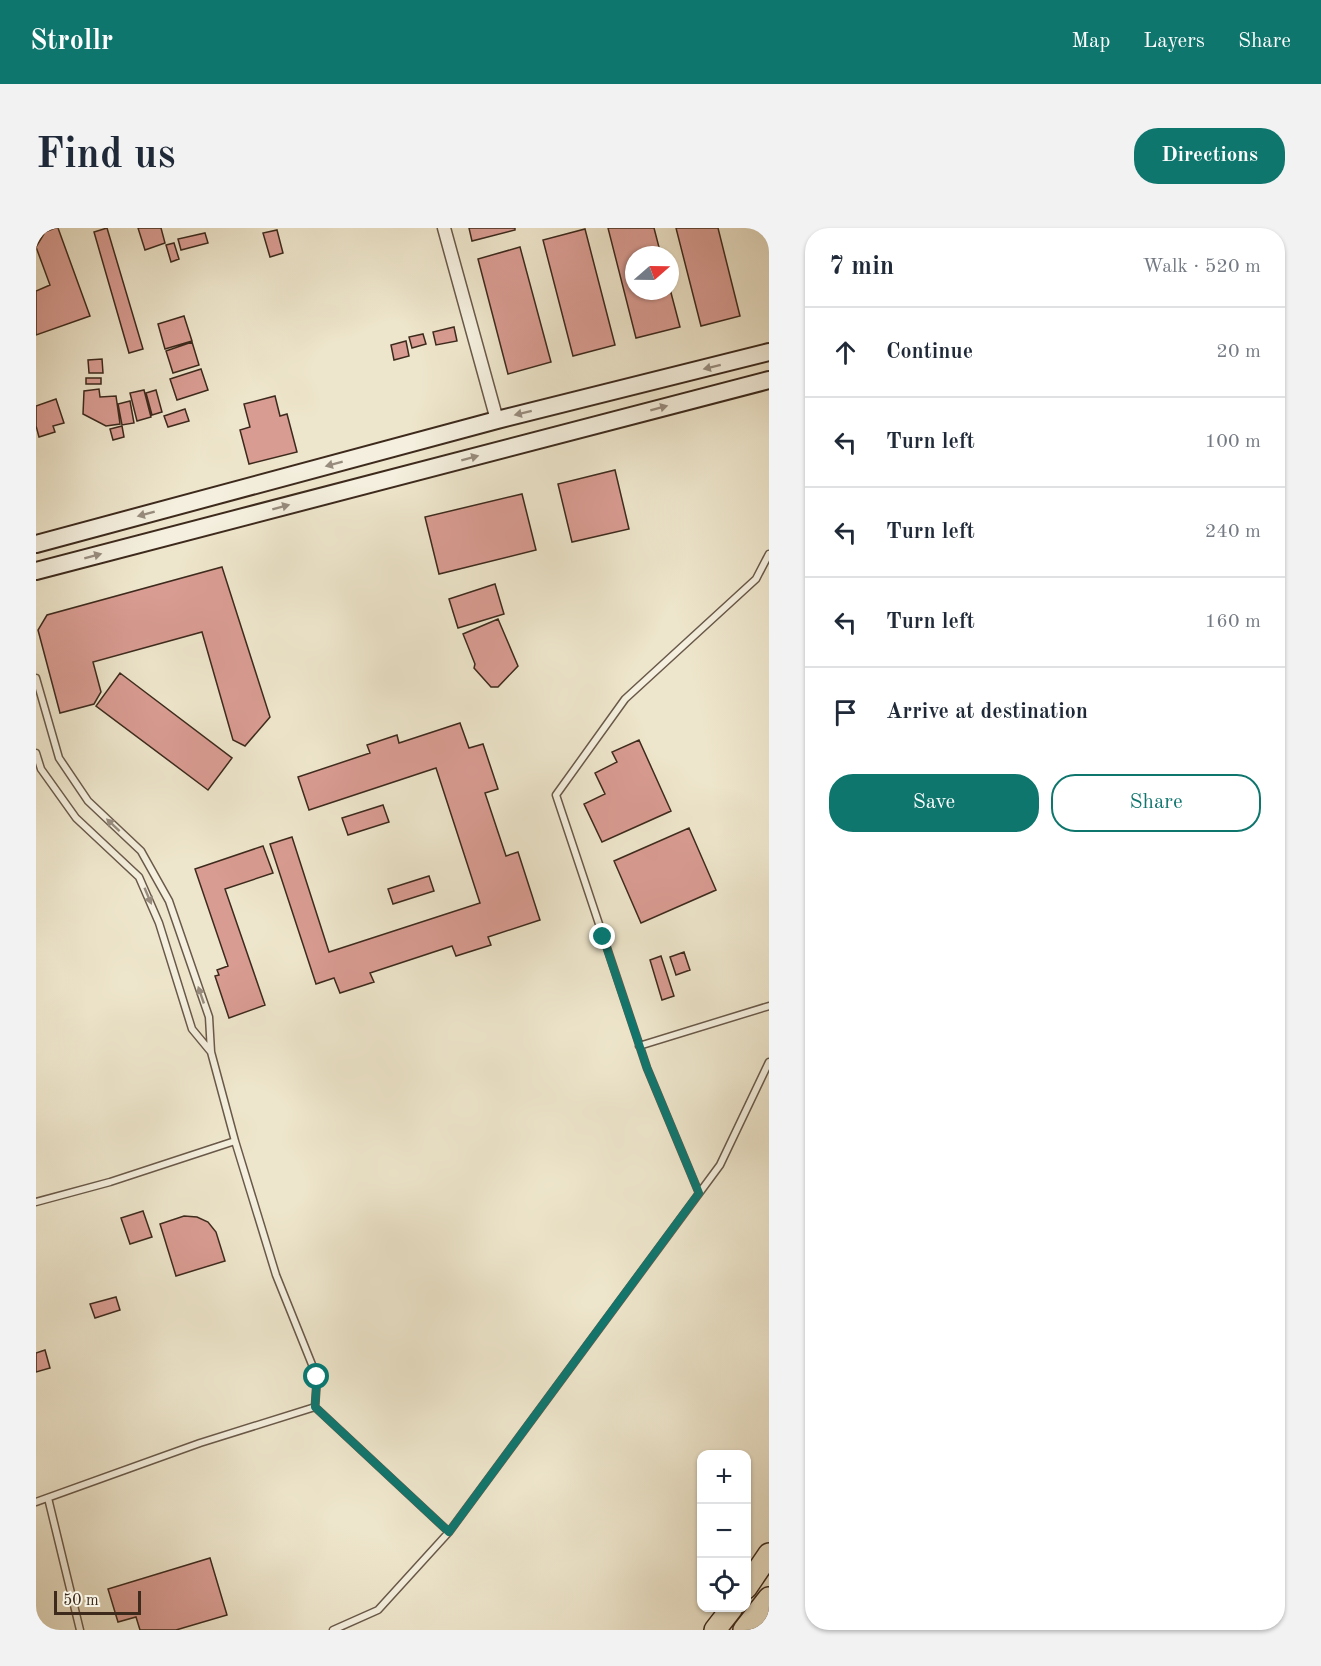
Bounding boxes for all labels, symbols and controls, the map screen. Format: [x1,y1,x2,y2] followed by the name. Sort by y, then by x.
[30,28,113,56] text: Strollr
[1071,31,1110,52] text: Map
[1143,31,1205,52] text: Layers
[1238,31,1291,52] text: Share
[1134,128,1285,184] button: Directions
[36,135,175,177] text: Find us
[625,246,679,300] north arrow
[829,254,894,280] text: 7 min
[1142,257,1261,277] text: Walk · 520 m
[829,336,862,369] icon: ahead
[886,341,973,363] text: Continue
[1216,342,1261,362] text: 20 m
[703,362,721,372] one-way arrow
[650,403,668,413] one-way arrow
[514,409,532,419] one-way arrow
[829,426,862,459] icon: left
[886,431,975,453] text: Turn left
[1205,432,1261,452] text: 100 m
[461,452,479,462] one-way arrow
[325,459,344,469] one-way arrow
[272,501,290,511] one-way arrow
[137,510,155,520] one-way arrow
[829,516,862,549] icon: left
[886,521,975,543] text: Turn left
[1205,522,1261,542] text: 240 m
[84,551,102,560] one-way arrow
[829,606,862,639] icon: left
[886,611,975,633] text: Turn left
[1205,612,1261,632] text: 160 m
[829,696,862,729] icon: arrive
[886,701,1088,723] text: Arrive at destination
[829,774,1039,832] button: Save
[1051,774,1261,832] button: Share
[106,818,120,832] one-way arrow
[143,888,153,906] one-way arrow
[589,923,615,949] route end
[196,986,205,1004] one-way arrow
[303,1363,329,1389] route start
[697,1450,751,1612] map controls
[697,1450,751,1504] button: +
[697,1504,751,1558] button: −
[697,1558,751,1612] button: locate
[54,1588,141,1616] scale bar
[63,1593,99,1609] text: 50 m

